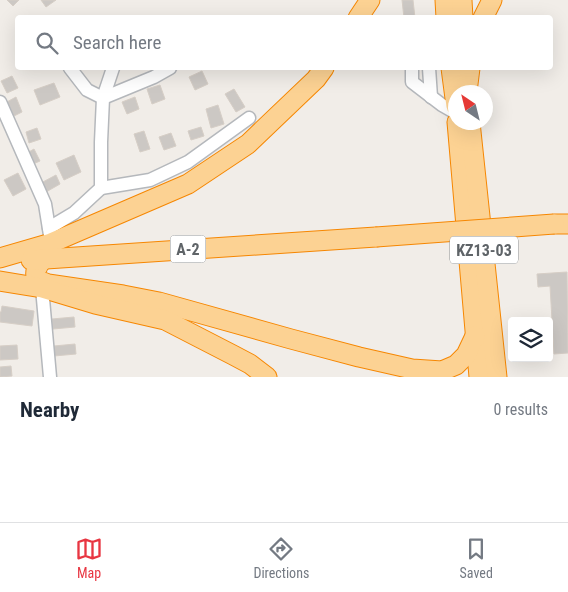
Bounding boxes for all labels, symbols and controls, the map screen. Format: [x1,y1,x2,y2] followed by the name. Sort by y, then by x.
[15,15,553,70] search box
[33,29,61,57] icon: search
[73,31,161,54] text: Search here
[448,85,493,130] north arrow
[170,235,206,262] road number: A-2
[450,236,518,264] road number: KZ13-03
[508,317,553,362] map controls
[508,317,553,362] button: layers
[20,398,79,422] text: Nearby
[493,400,548,419] text: 0 results
[75,535,103,581] tab: Map
[253,535,309,581] tab: Directions
[460,535,493,581] tab: Saved

